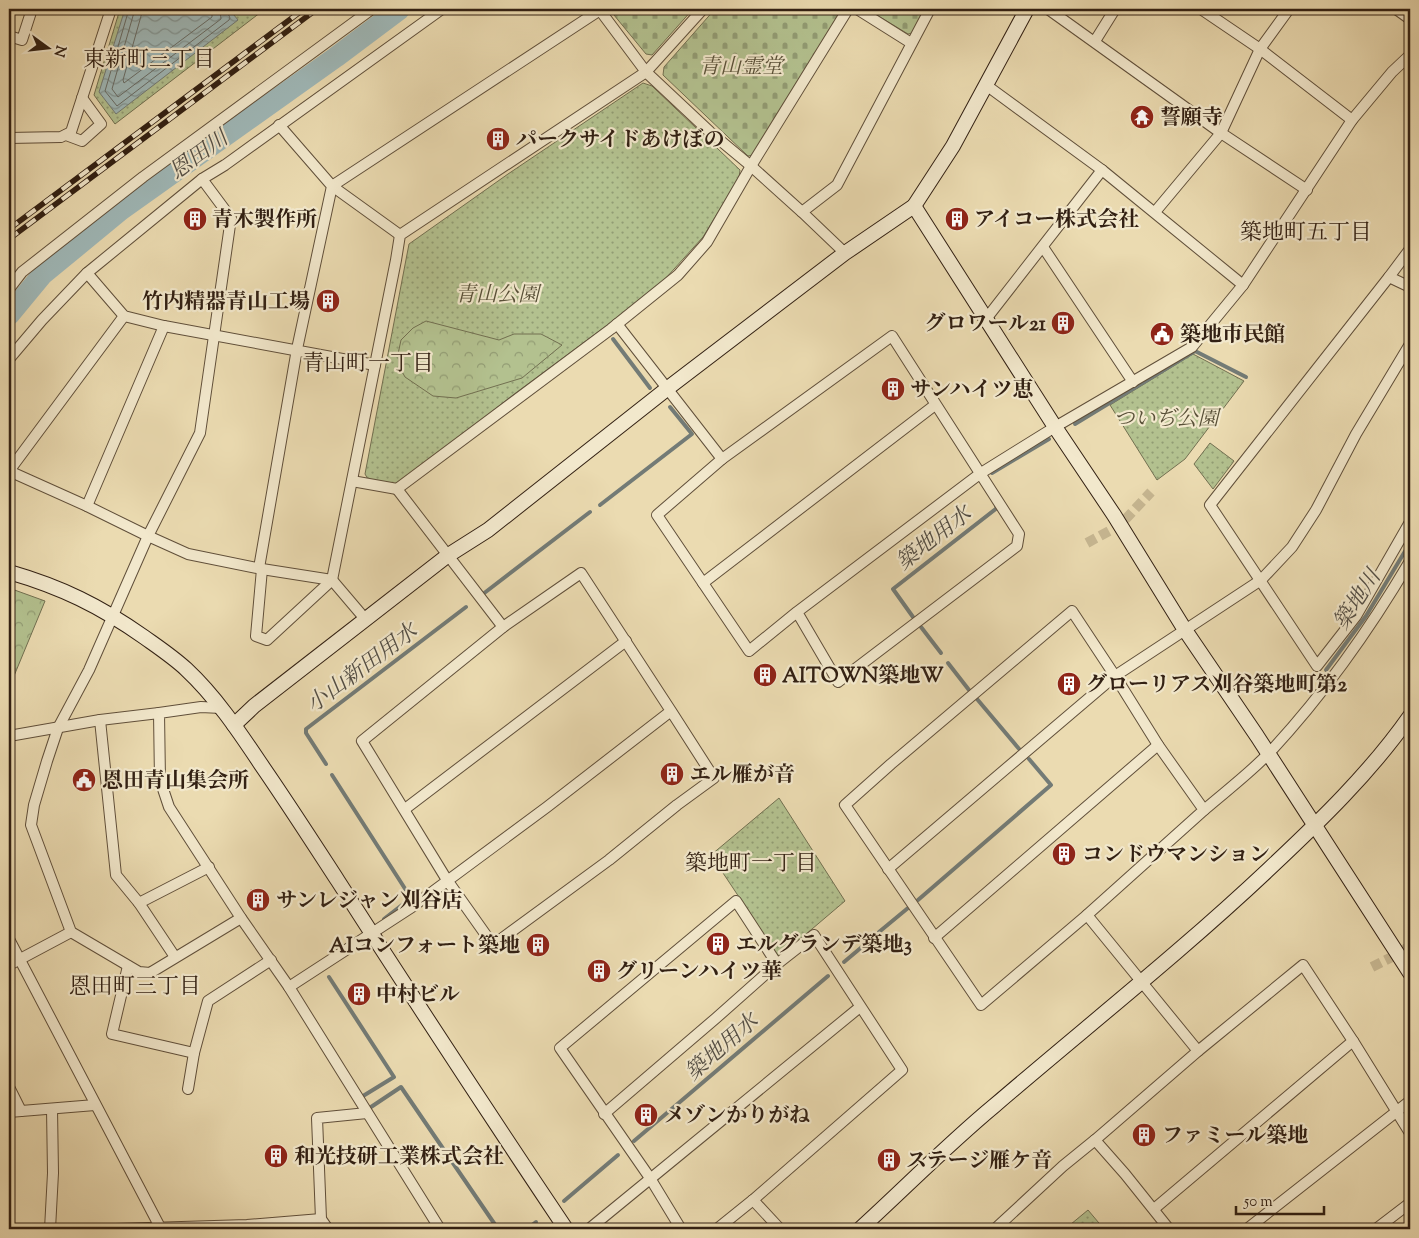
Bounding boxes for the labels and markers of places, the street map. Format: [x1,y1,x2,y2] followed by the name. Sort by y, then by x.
[1129,104,1155,130] temple icon: 誓願寺
[1160,104,1223,134] place label: 誓願寺
[485,126,511,152] building icon: パークサイドあけぼの
[516,126,725,156] place label: パークサイドあけぼの
[182,206,208,232] building icon: 青木製作所
[212,206,317,236] place label: 青木製作所
[944,206,970,232] building icon: アイコー株式会社
[974,206,1139,236] place label: アイコー株式会社
[142,288,310,318] place label: 竹内精器青山工場
[315,288,341,314] building icon: 竹内精器青山工場
[924,310,1047,340] place label: グロワール21
[1050,310,1076,336] building icon: グロワール21
[1149,321,1175,347] public building icon: 築地市民館
[1180,321,1285,351] place label: 築地市民館
[880,376,906,402] building icon: サンハイツ恵
[910,376,1033,406] place label: サンハイツ恵
[752,662,778,688] building icon: AITOWN築地W
[782,662,944,692] place label: AITOWN築地W
[1056,671,1082,697] building icon: グローリアス刈谷築地町第2
[1086,671,1347,701] place label: グローリアス刈谷築地町第2
[659,761,685,787] building icon: エル雁が音
[690,761,795,791] place label: エル雁が音
[71,767,97,793] public building icon: 恩田青山集会所
[102,767,249,797] place label: 恩田青山集会所
[1051,841,1077,867] building icon: コンドウマンション
[1082,841,1270,871] place label: コンドウマンション
[245,887,271,913] building icon: サンレジャン刈谷店
[276,887,462,917] place label: サンレジャン刈谷店
[705,931,731,957] building icon: エルグランデ築地3
[736,931,912,961] place label: エルグランデ築地3
[329,932,520,962] place label: AIコンフォート築地
[525,932,551,958] building icon: AIコンフォート築地
[586,958,612,984] building icon: グリーンハイツ華
[616,958,782,988] place label: グリーンハイツ華
[346,981,372,1007] building icon: 中村ビル
[376,981,460,1011] place label: 中村ビル
[633,1102,659,1128] building icon: メゾンかりがね
[664,1102,810,1132] place label: メゾンかりがね
[1131,1122,1157,1148] building icon: ファミール築地
[1162,1122,1308,1152] place label: ファミール築地
[263,1143,289,1169] building icon: 和光技研工業株式会社
[294,1143,504,1173] place label: 和光技研工業株式会社
[876,1147,902,1173] building icon: ステージ雁ケ音
[906,1147,1052,1177] place label: ステージ雁ケ音

